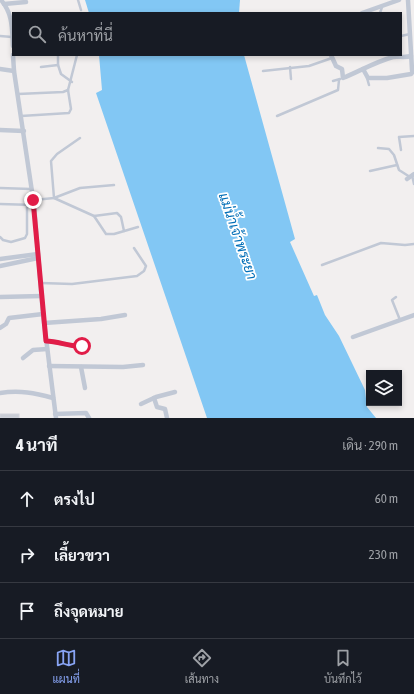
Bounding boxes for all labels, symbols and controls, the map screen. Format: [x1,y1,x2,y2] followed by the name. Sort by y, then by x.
[12,12,402,56] search box
[26,23,48,45] icon: search
[58,27,113,44] text: ค้นหาที่นี่
[216,189,264,282] water label: แม่น้ำเจ้าพระยา
[24,191,42,209] route end
[73,337,91,355] route start
[366,370,402,406] map controls
[366,370,402,406] button: layers
[16,435,58,455] text: 4 นาที
[342,438,398,453] text: เดิน · 290 m
[16,488,38,510] icon: ahead
[54,491,95,508] text: ตรงไป
[375,491,398,506] text: 60 m
[16,544,38,566] icon: right
[54,547,110,564] text: เลี้ยวขวา
[369,547,398,562] text: 230 m
[16,600,38,622] icon: arrive
[54,603,124,620] text: ถึงจุดหมาย
[52,647,80,686] tab: แผนที่
[185,647,219,686] tab: เส้นทาง
[324,647,362,686] tab: บันทึกไว้

